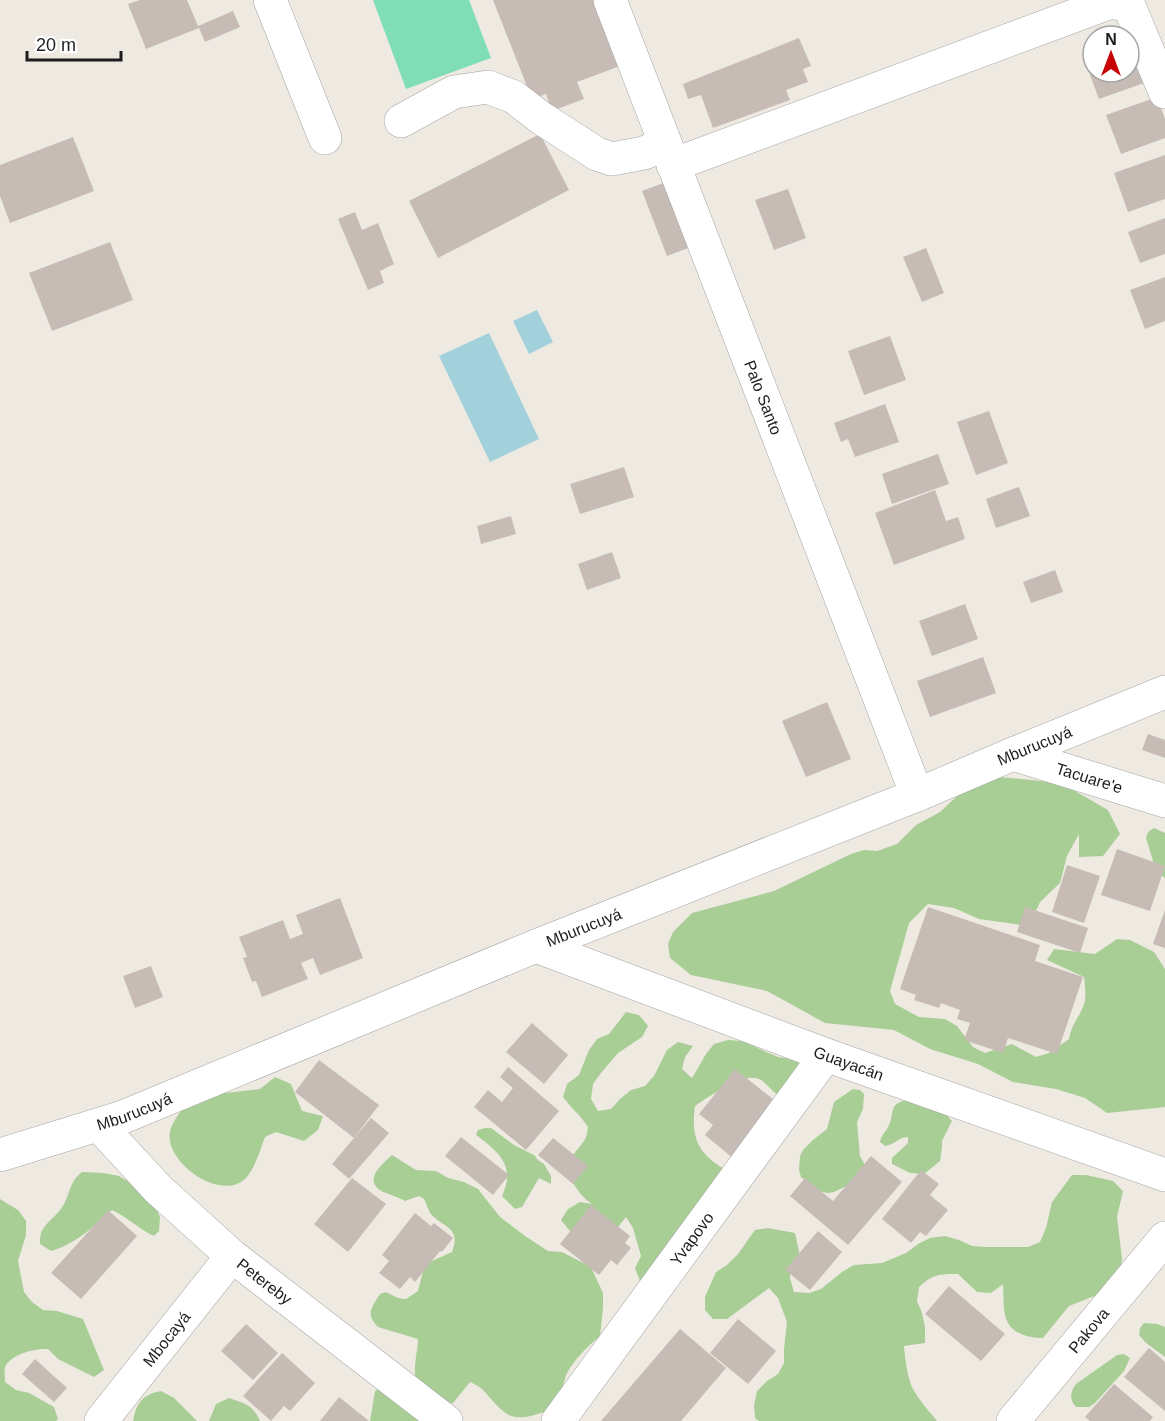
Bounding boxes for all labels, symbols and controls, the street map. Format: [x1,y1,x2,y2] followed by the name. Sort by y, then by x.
[27,24,122,62] scale bar
[1081,24,1141,84] north arrow
[1105,31,1117,48] text: N
[36,35,76,55] text: 20 m
[741,358,786,437] street label: Palo Santo
[994,722,1074,768] street label: Mburucuyá
[1054,759,1125,796] street label: Tacuare'e
[544,905,624,950] street label: Mburucuyá
[811,1043,886,1083] street label: Guayacán
[94,1089,174,1133] street label: Mburucuyá
[667,1209,717,1268] street label: Yvapovo
[234,1255,295,1307] street label: Petereby
[1065,1304,1112,1356] street label: Pakova
[139,1308,193,1369] street label: Mbocayá

